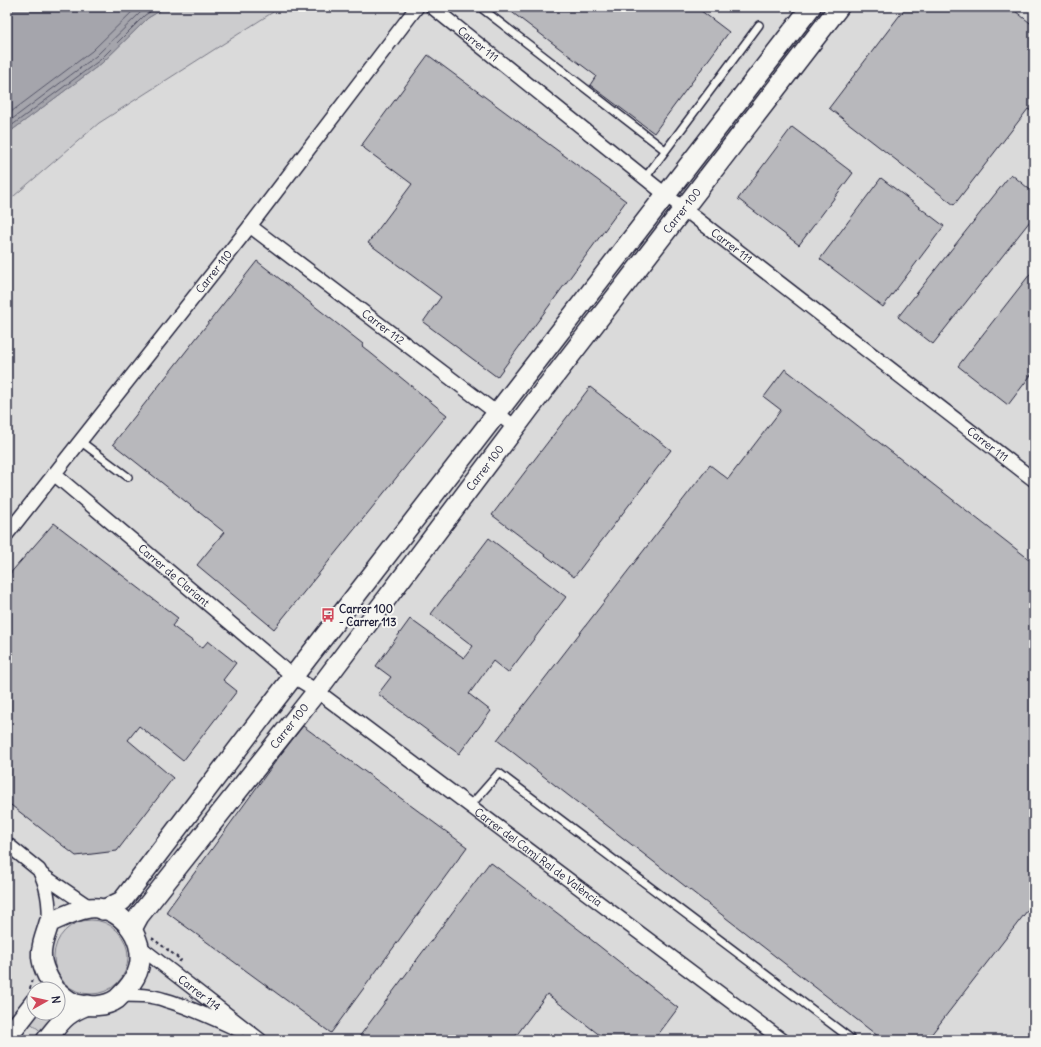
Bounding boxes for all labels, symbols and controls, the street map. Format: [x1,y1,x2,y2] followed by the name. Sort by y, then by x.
[455,23,501,65] street label: Carrer 111
[660,185,704,236] street label: Carrer 100
[708,225,755,266] street label: Carrer 111
[193,247,235,296] street label: Carrer 110
[359,306,407,348] street label: Carrer 112
[964,424,1011,464] street label: Carrer 111
[463,442,507,494] street label: Carrer 100
[135,541,213,610] street label: Carrer de Clariant
[339,602,396,629] place label: Carrer 100 - Carrer 113
[320,607,336,623] bus stop icon: Carrer 100 - Carrer 113
[267,700,312,752] street label: Carrer 100
[472,805,605,910] street label: Carrer del Camí Ral de València
[175,972,223,1014] street label: Carrer 114
[26,981,66,1021] north arrow
[48,995,63,1004] text: N

